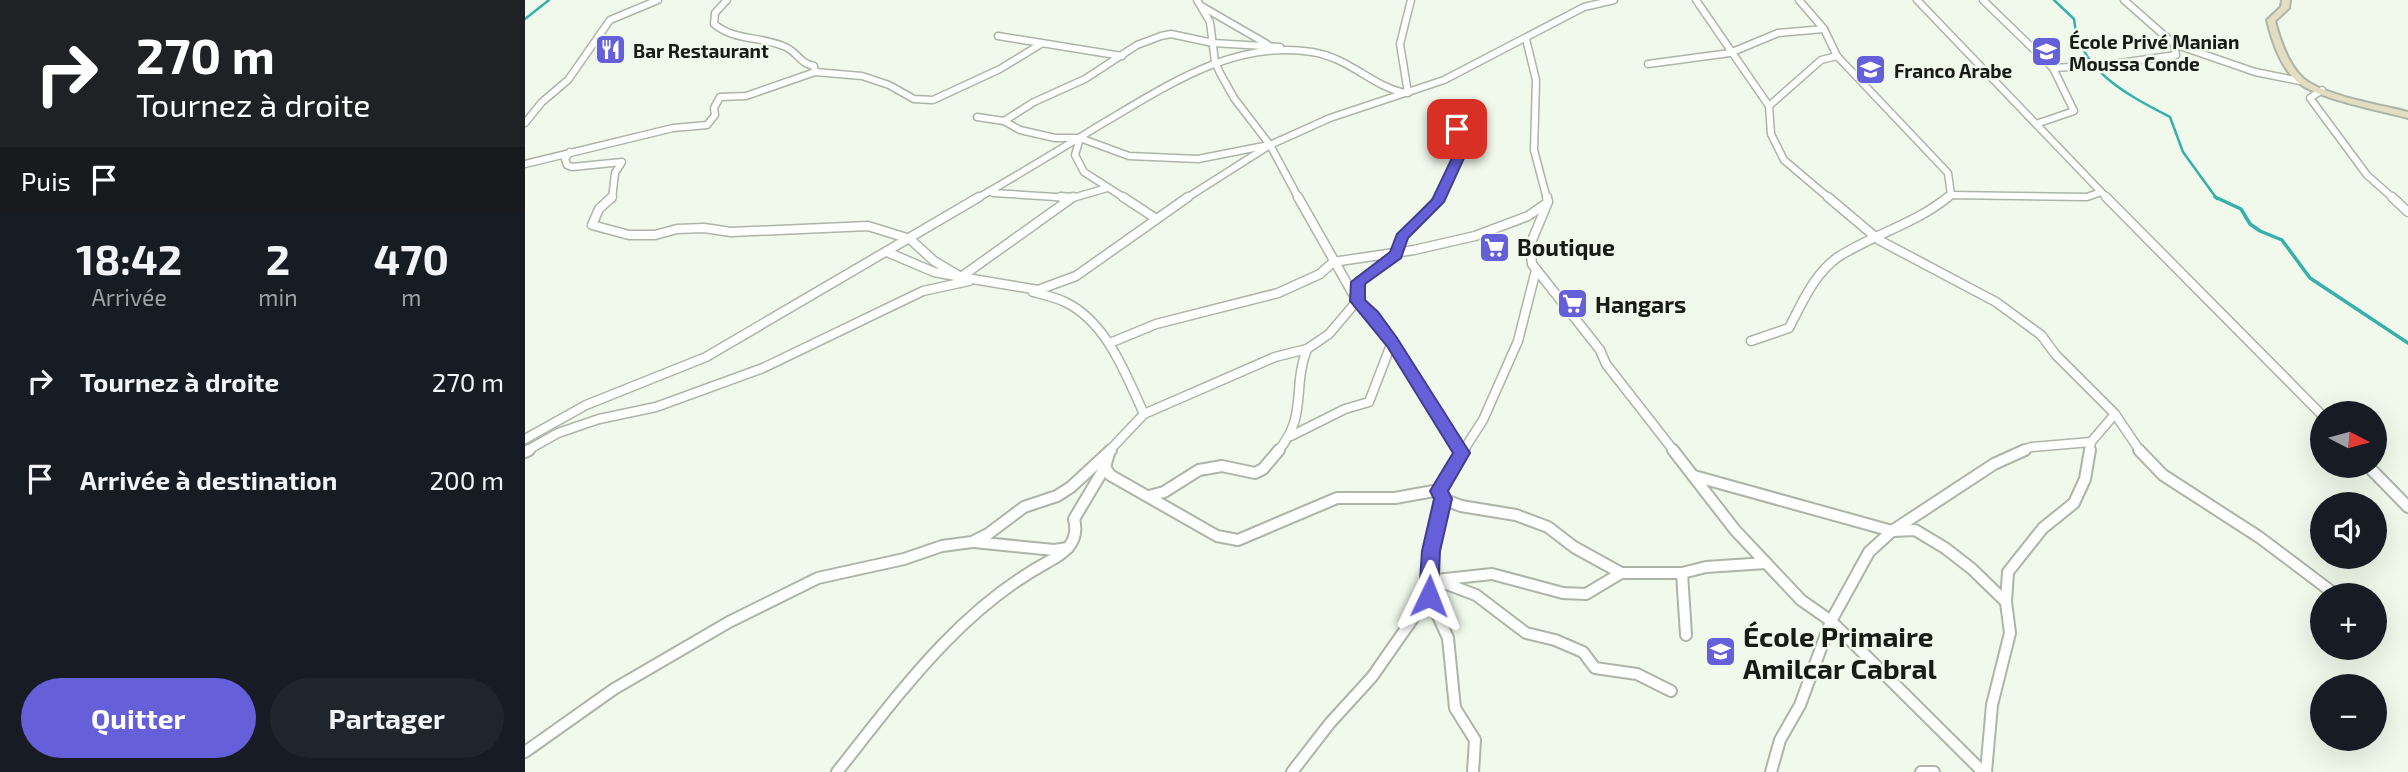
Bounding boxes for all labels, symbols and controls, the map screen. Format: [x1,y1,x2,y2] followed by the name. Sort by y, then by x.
[136,25,275,84] text: 270 m
[21,28,112,119] icon: right
[2069,29,2239,75] place label: École Privé Manian Moussa Conde
[593,33,627,67] restaurant icon: Bar Restaurant
[2029,35,2063,69] school or university icon: École Privé Manian Moussa Conde
[633,39,769,62] place label: Bar Restaurant
[1854,53,1888,87] school or university icon: Franco Arabe
[1894,59,2013,82] place label: Franco Arabe
[136,85,370,123] text: Tournez à droite
[1427,99,1487,159] pin
[1438,110,1476,148] icon: arrive
[85,161,123,199] icon: arrive
[21,165,71,196] text: Puis
[1477,230,1511,264] supermarket icon: Boutique
[76,233,182,283] text: 18:42
[266,233,290,283] text: 2
[374,233,449,283] text: 470
[1517,233,1615,261] place label: Boutique
[92,283,167,311] text: Arrivée
[258,283,298,311] text: min
[401,283,421,311] text: m
[1555,287,1589,321] supermarket icon: Hangars
[1595,290,1686,318] place label: Hangars
[21,362,59,400] icon: right
[80,366,279,397] text: Tournez à droite
[432,366,504,397] text: 270 m
[2310,401,2387,478] north arrow
[2310,401,2387,751] map controls
[21,460,59,498] icon: arrive
[80,464,337,495] text: Arrivée à destination
[429,464,504,495] text: 200 m
[2310,492,2387,569] button: sound
[1392,559,1466,633] position arrow
[2310,583,2387,660] button: +
[1743,619,1937,685] place label: École Primaire Amilcar Cabral
[1703,635,1737,669] school or university icon: École Primaire Amilcar Cabral
[2310,674,2387,751] button: −
[21,678,256,758] button: Quitter
[270,678,504,758] button: Partager

